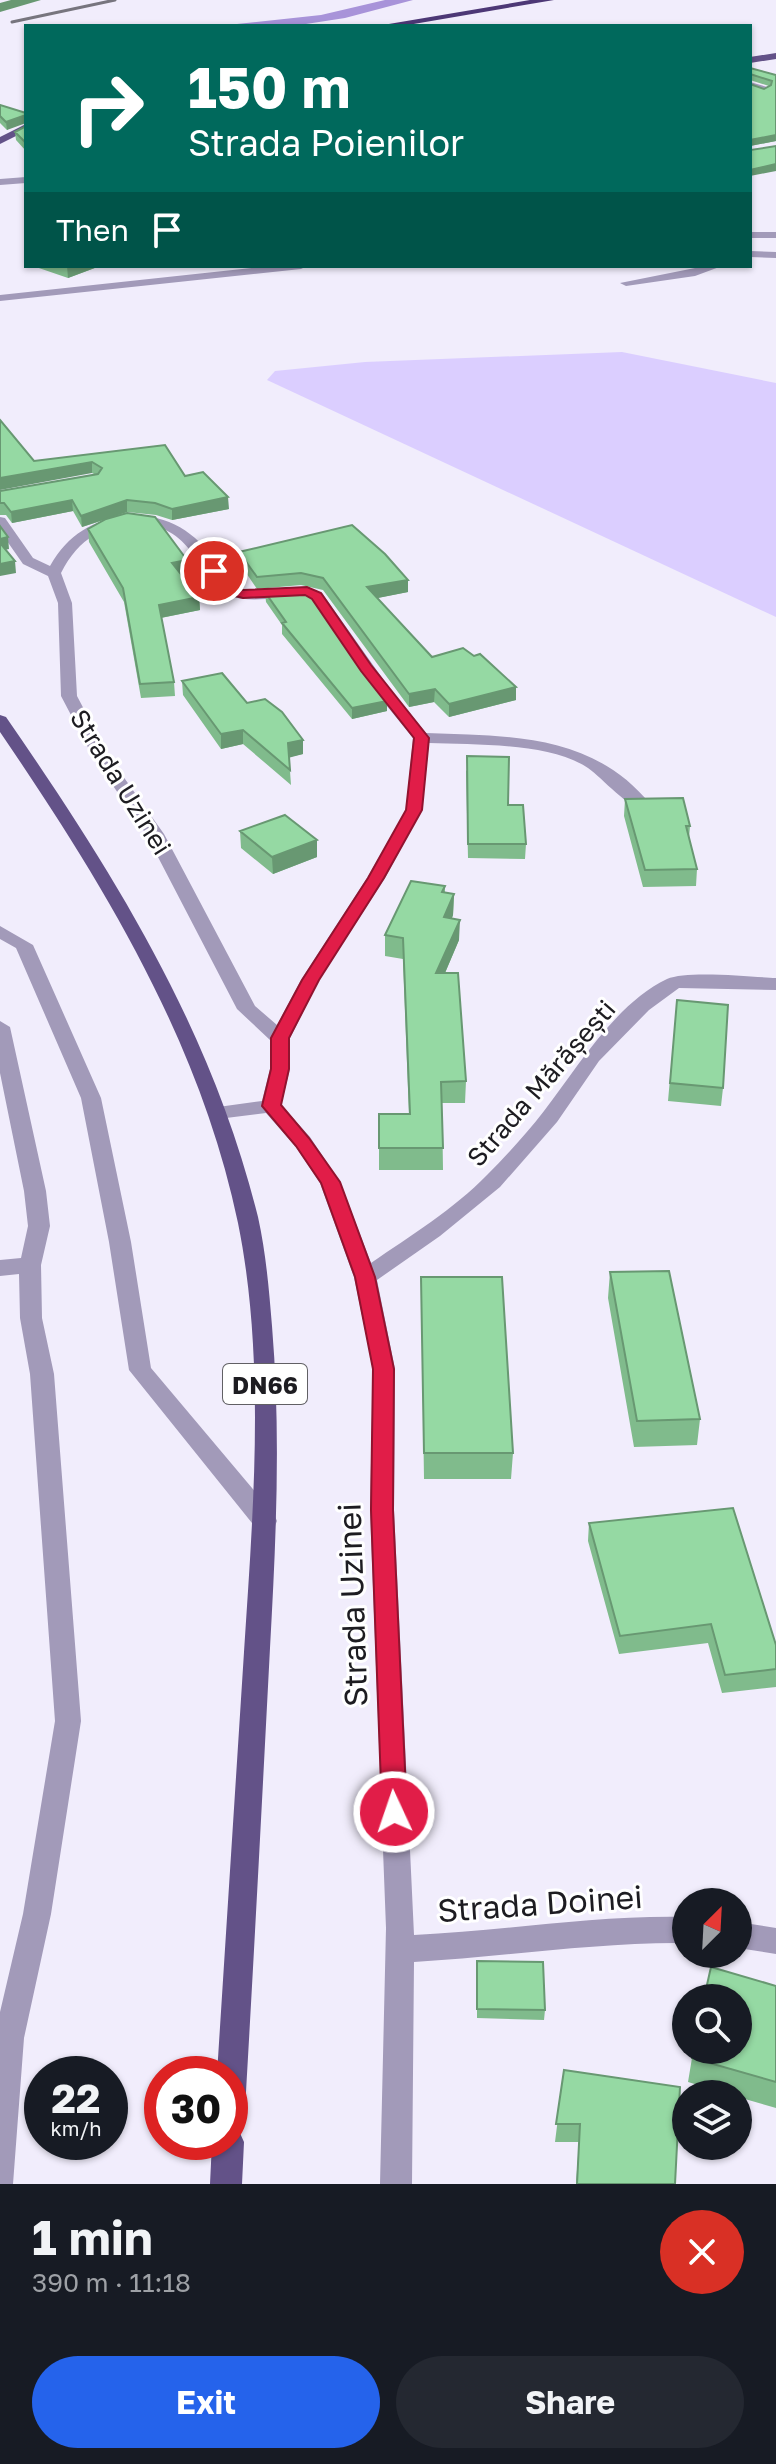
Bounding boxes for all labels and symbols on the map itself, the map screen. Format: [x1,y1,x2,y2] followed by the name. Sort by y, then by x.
[180,537,248,605] pin
[64,704,178,860] street label: Strada Uzinei
[460,994,622,1172] street label: Strada Mărășești
[223,1364,307,1404] road number: DN66
[329,1503,375,1707] street label: Strada Uzinei
[352,1770,436,1854] position arrow
[436,1877,644,1929] street label: Strada Doinei
[672,1888,752,1968] north arrow
[144,2056,248,2160] speed limit sign: 30

